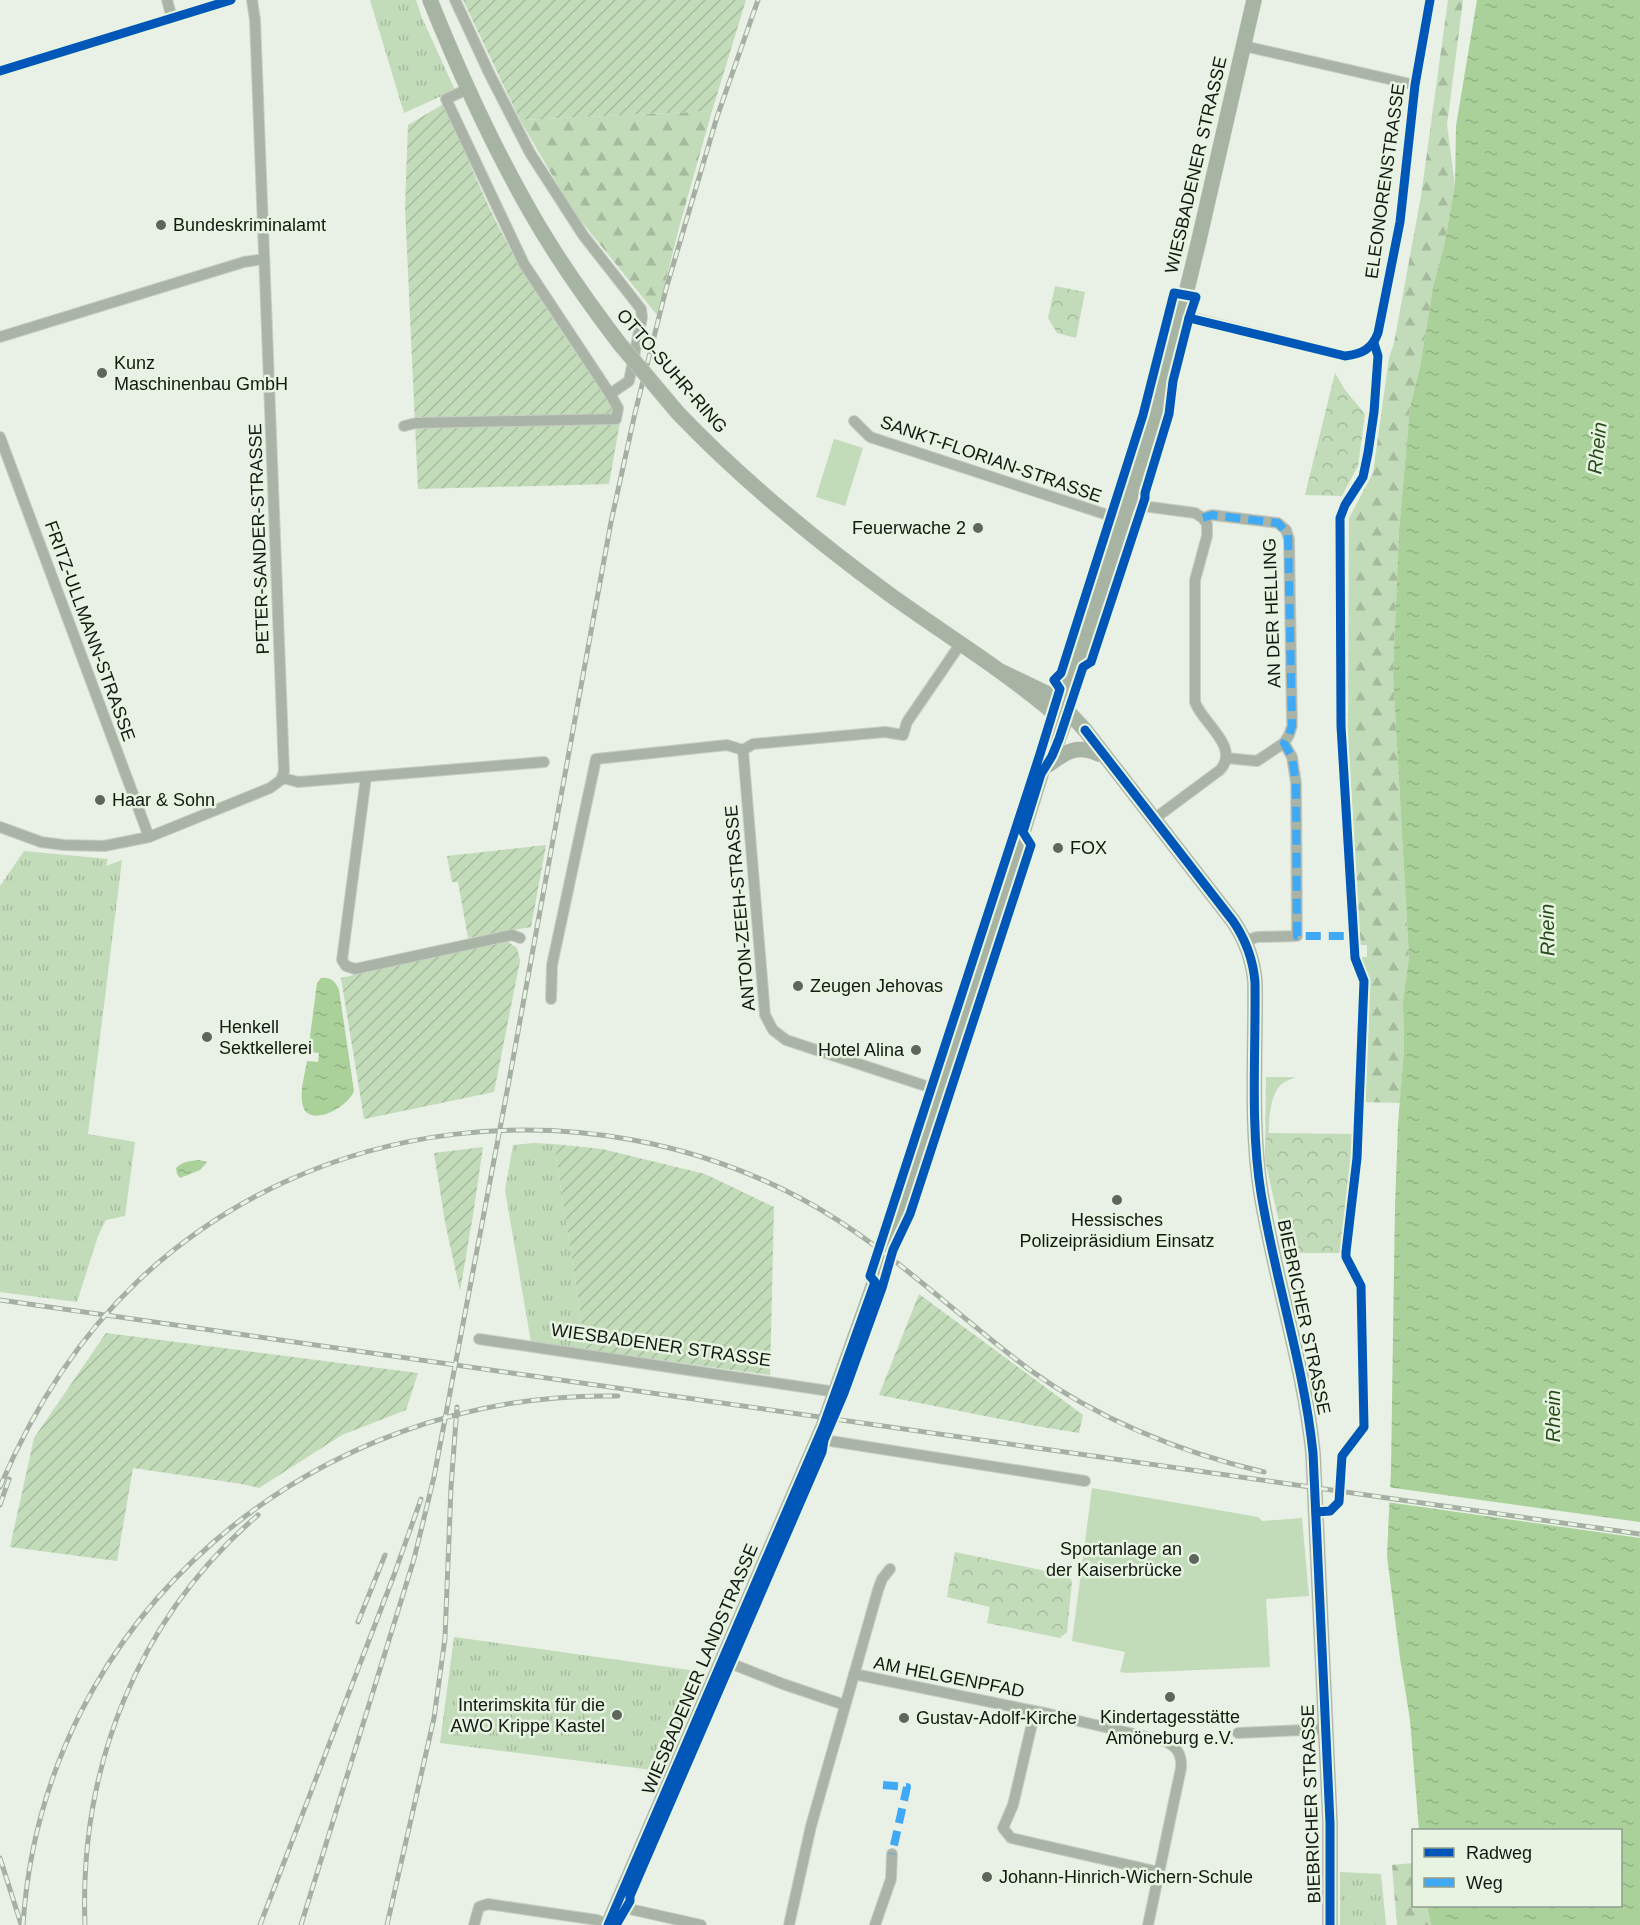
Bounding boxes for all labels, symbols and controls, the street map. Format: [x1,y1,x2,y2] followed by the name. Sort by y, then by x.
[1161,55,1231,275] street label: WIESBADENER STRASSE
[1361,82,1409,280] street label: ELEONORENSTRASSE
[173,215,326,235] place label: Bundeskriminalamt
[154,218,168,232] marker: Bundeskriminalamt
[613,305,731,437] street label: OTTO-SUHR-RING
[114,353,288,394] place label: Kunz Maschinenbau GmbH
[95,366,109,380] marker: Kunz Maschinenbau GmbH
[878,412,1104,506] street label: SANKT-FLORIAN-STRASSE
[1583,421,1611,475] water label: Rhein
[245,423,273,655] street label: PETER-SANDER-STRASSE
[41,518,139,744] street label: FRITZ-ULLMANN-STRASSE
[852,518,966,538] place label: Feuerwache 2
[971,521,985,535] marker: Feuerwache 2
[1259,538,1285,688] street label: AN DER HELLING
[112,790,215,810] place label: Haar & Sohn
[93,793,107,807] marker: Haar & Sohn
[721,804,759,1012] street label: ANTON-ZEEH-STRASSE
[1070,838,1107,858] place label: FOX
[1051,841,1065,855] marker: FOX
[1536,904,1558,956] water label: Rhein
[810,976,943,996] place label: Zeugen Jehovas
[791,979,805,993] marker: Zeugen Jehovas
[219,1017,312,1058] place label: Henkell Sektkellerei
[200,1030,214,1044] marker: Henkell Sektkellerei
[818,1040,905,1060] place label: Hotel Alina
[909,1043,923,1057] marker: Hotel Alina
[1110,1193,1124,1207] marker: Hessisches Polizeipräsidium Einsatz
[1019,1210,1215,1251] place label: Hessisches Polizeipräsidium Einsatz
[1274,1218,1334,1416] street label: BIEBRICHER STRASSE
[550,1320,772,1370] street label: WIESBADENER STRASSE
[1542,1390,1564,1442] water label: Rhein
[1046,1539,1182,1580] place label: Sportanlage an der Kaiserbrücke
[638,1541,762,1797] street label: WIESBADENER LANDSTRASSE
[1187,1552,1201,1566] marker: Sportanlage an der Kaiserbrücke
[872,1653,1026,1701] street label: AM HELGENPFAD
[1163,1690,1177,1704] marker: Kindertagesstätte Amöneburg e.V.
[451,1695,605,1736] place label: Interimskita für die AWO Krippe Kastel
[1298,1704,1324,1904] street label: BIEBRICHER STRASSE
[1100,1707,1240,1748] place label: Kindertagesstätte Amöneburg e.V.
[610,1708,624,1722] marker: Interimskita für die AWO Krippe Kastel
[916,1708,1077,1728] place label: Gustav-Adolf-Kirche
[897,1711,911,1725] marker: Gustav-Adolf-Kirche
[1412,1829,1622,1907] legend
[1466,1843,1532,1863] text: Radweg
[999,1867,1253,1887] place label: Johann-Hinrich-Wichern-Schule
[980,1870,994,1884] marker: Johann-Hinrich-Wichern-Schule
[1466,1873,1503,1893] text: Weg

